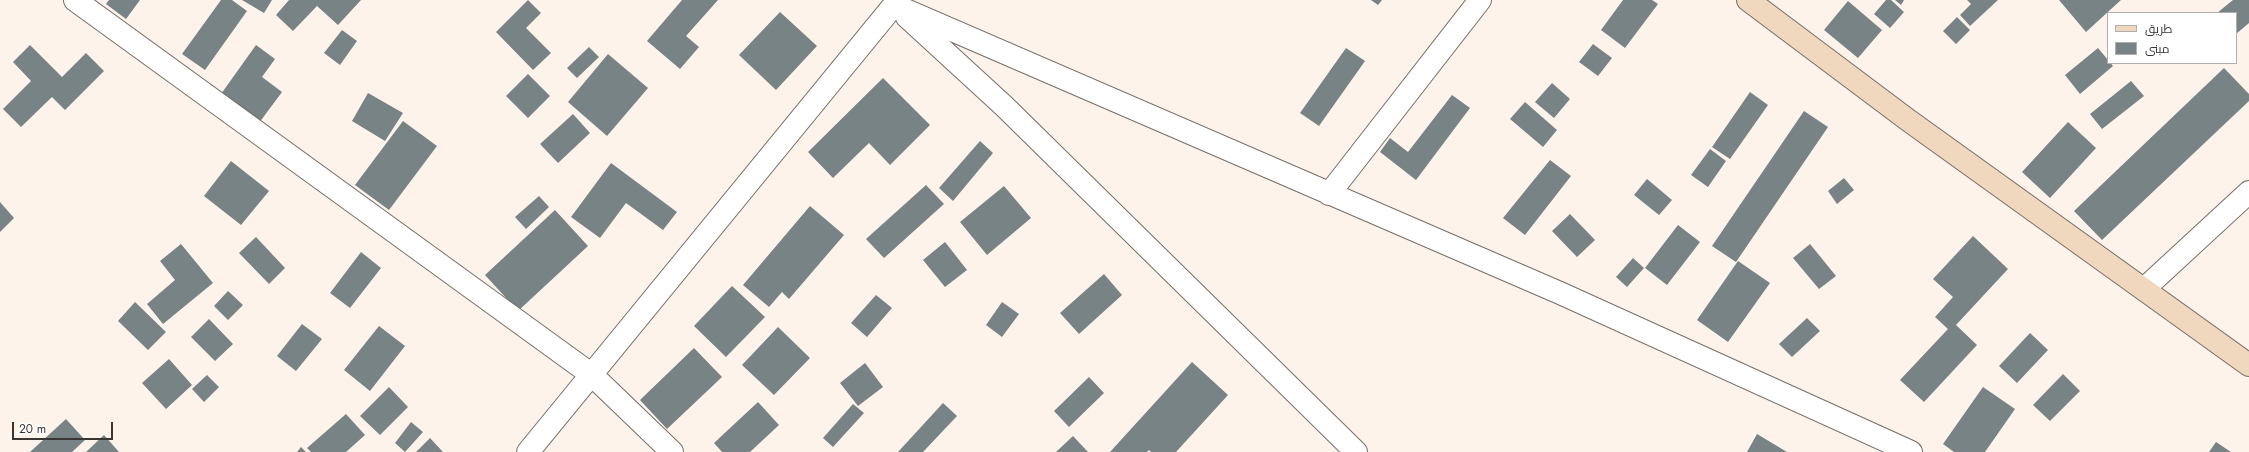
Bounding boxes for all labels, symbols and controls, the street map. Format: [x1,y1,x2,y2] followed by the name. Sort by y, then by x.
[2107,12,2237,64] legend
[2145,20,2172,38] text: طريق
[2145,40,2170,58] text: مبنى
[14,414,115,440] scale bar
[19,420,46,438] text: 20 m

